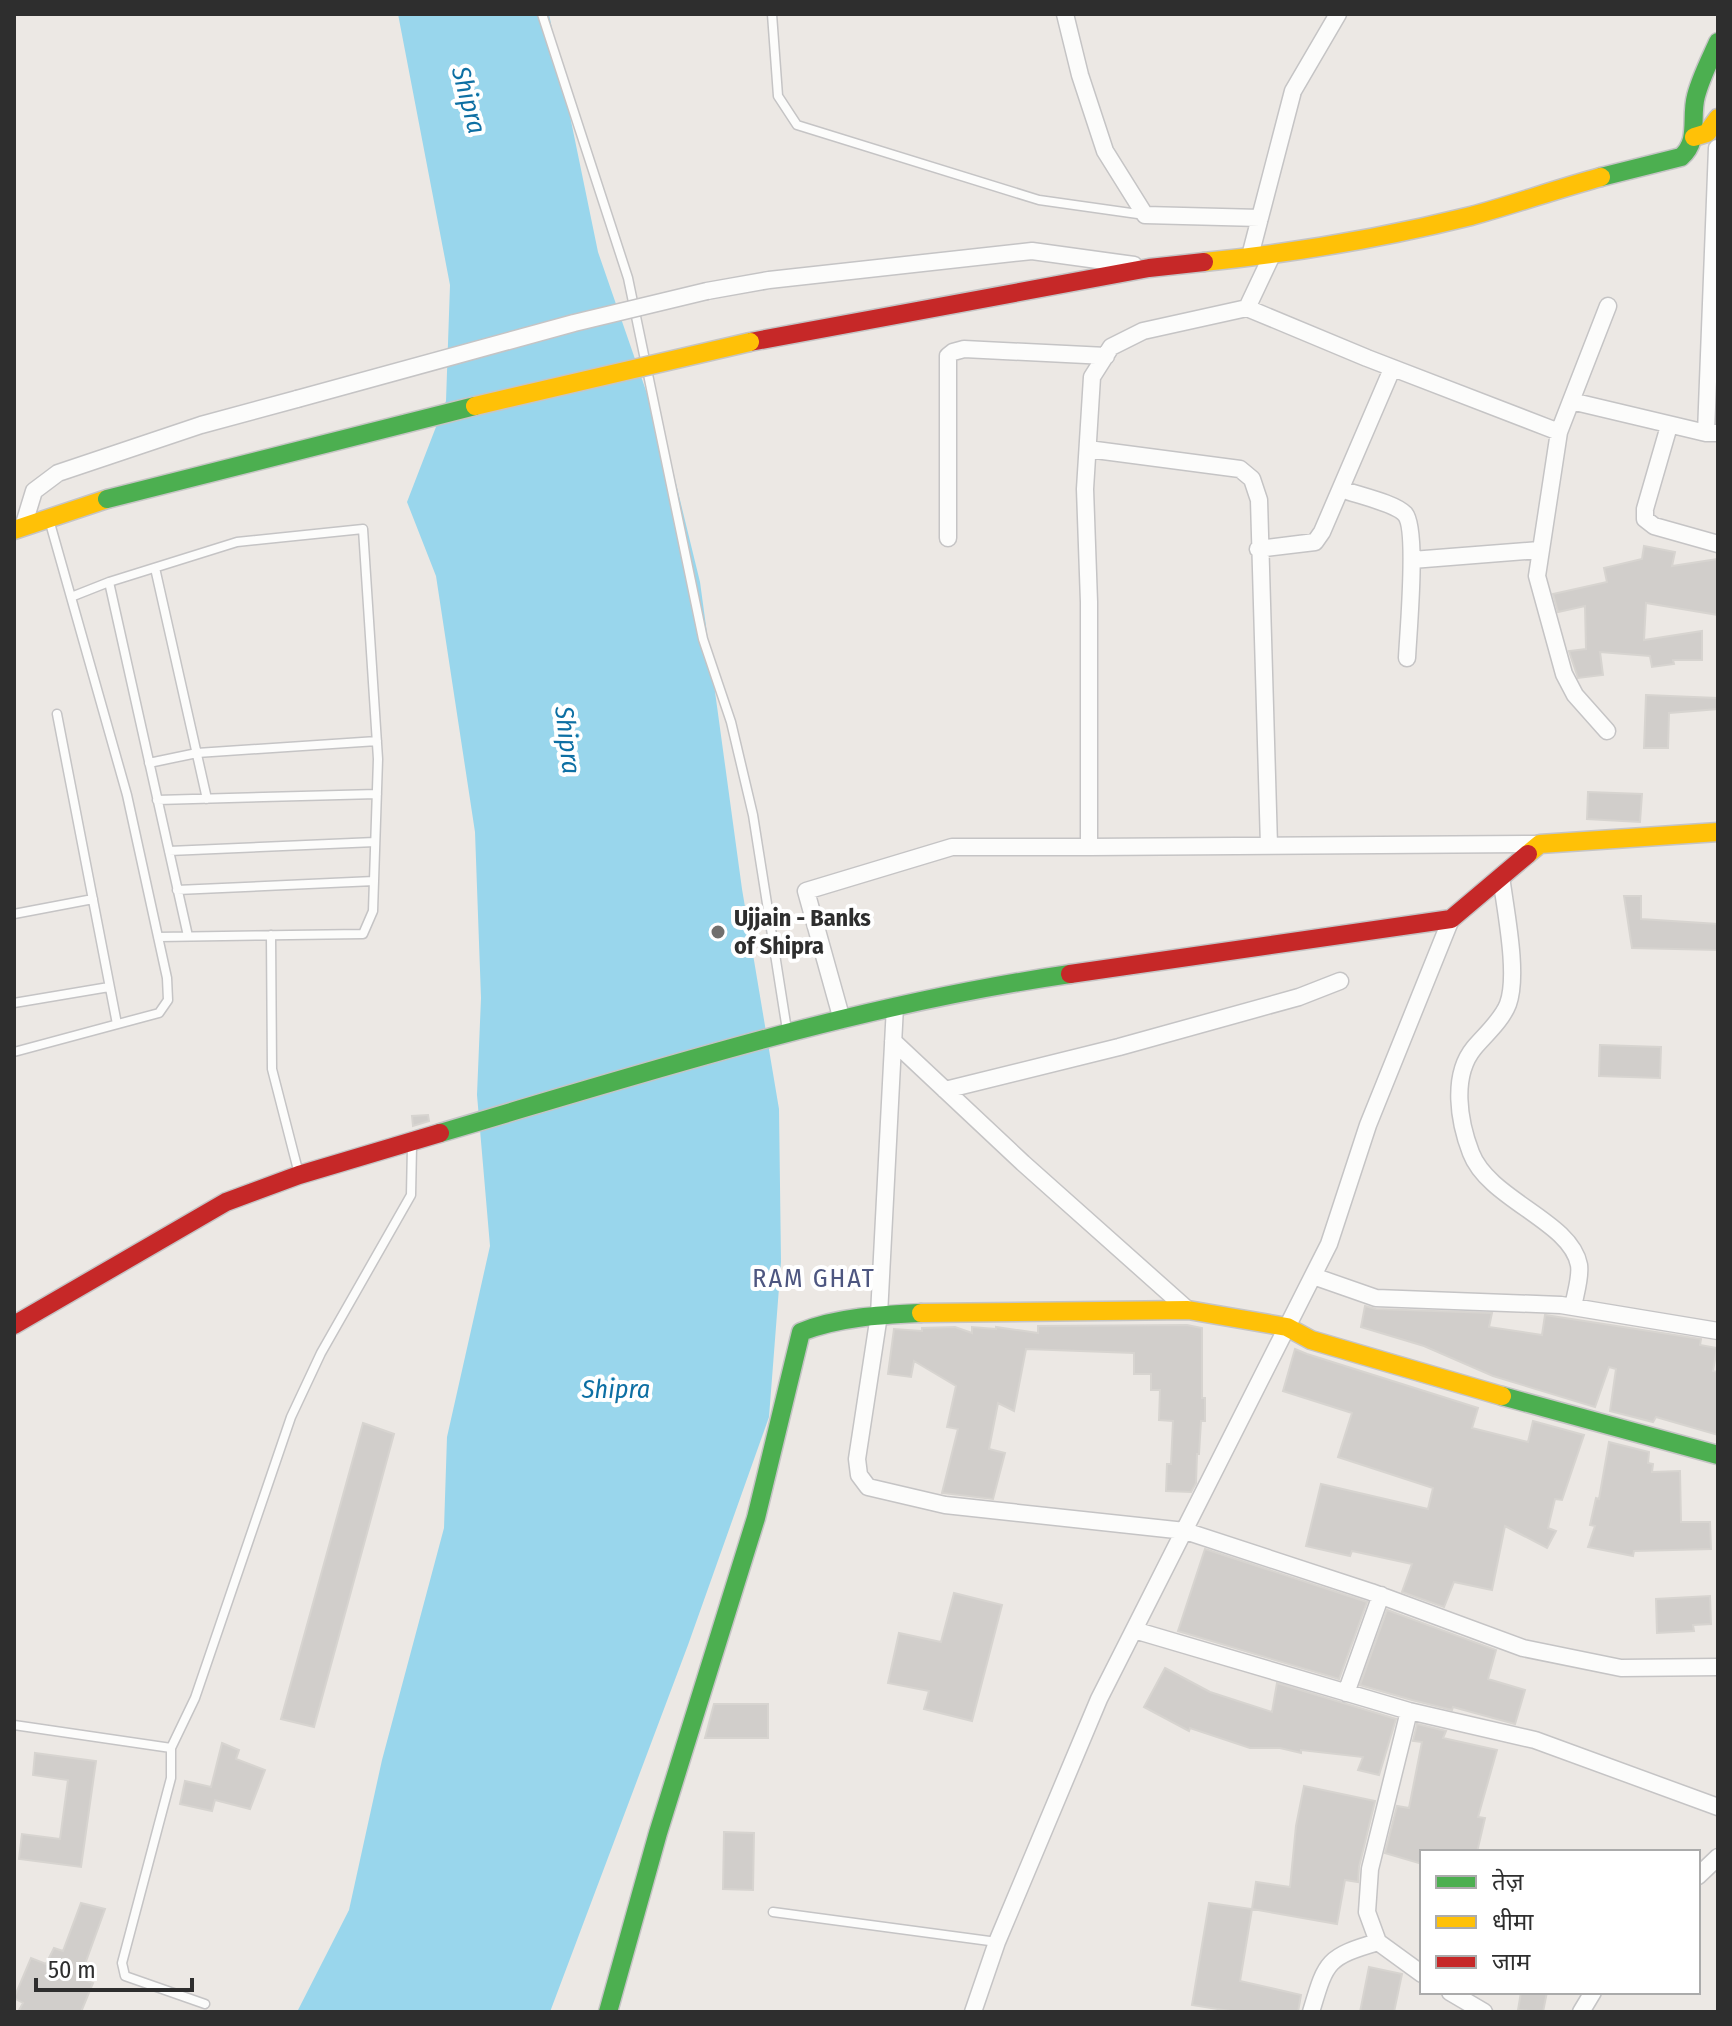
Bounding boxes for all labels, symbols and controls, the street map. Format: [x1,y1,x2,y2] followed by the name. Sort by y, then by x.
[444,62,492,137] water label: Shipra
[548,703,587,776] water label: Shipra
[734,904,871,960] place label: Ujjain - Banks of Shipra
[709,923,727,941] marker: Ujjain - Banks of Shipra
[752,1263,876,1294] district label: RAM GHAT
[581,1374,650,1405] water label: Shipra
[1420,1850,1700,1994] legend
[1492,1868,1525,1896] text: तेज़
[1492,1908,1534,1936] text: धीमा
[36,1942,192,1992] scale bar
[1492,1948,1531,1976] text: जाम
[48,1956,96,1984] text: 50 m

